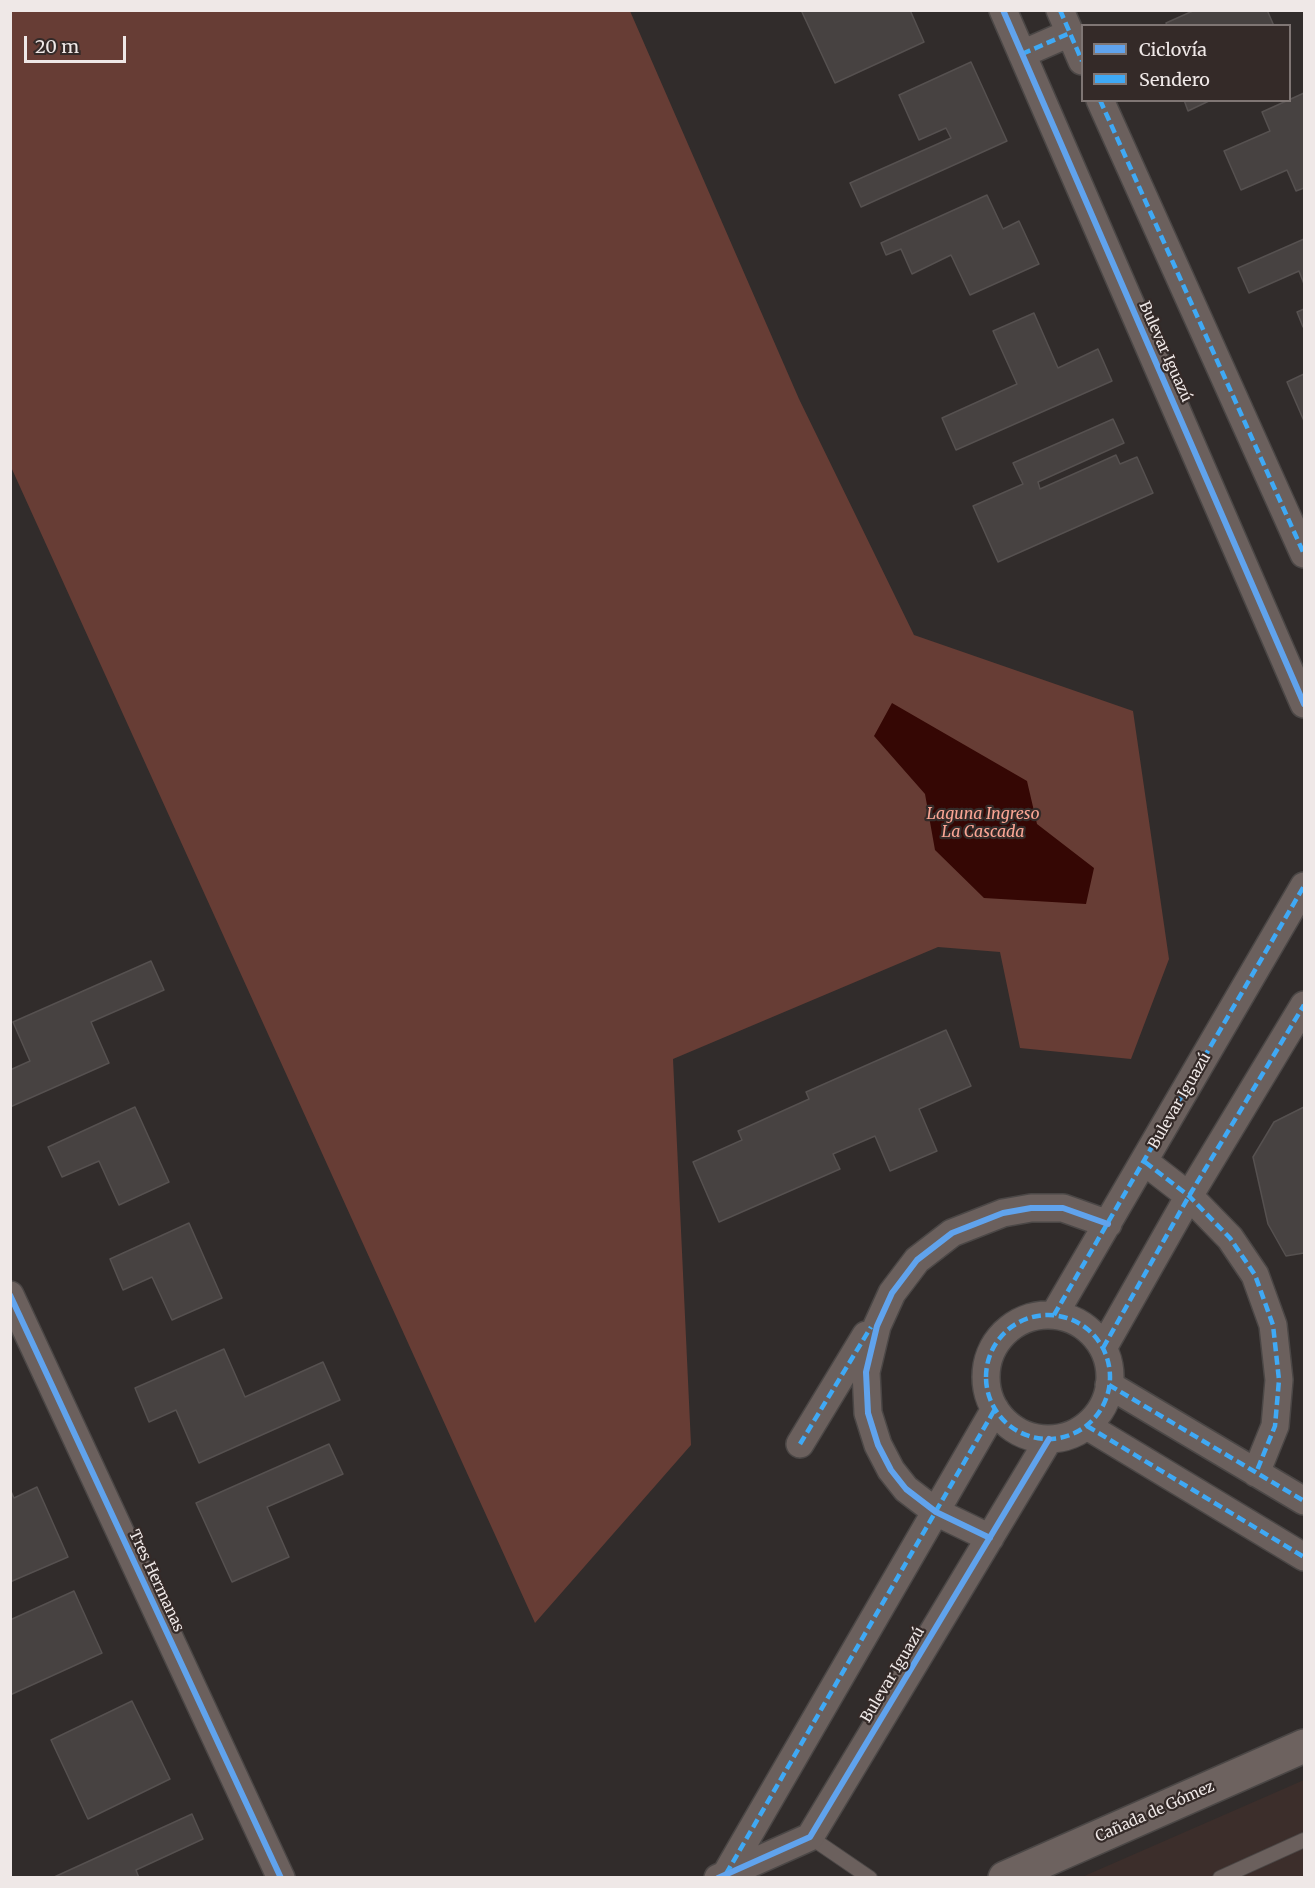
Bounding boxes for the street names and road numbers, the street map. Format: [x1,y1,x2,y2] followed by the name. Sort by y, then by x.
[1135,299,1195,405] street label: Bulevar Iguazú
[1145,1050,1215,1152] street label: Bulevar Iguazú
[125,1527,187,1635] street label: Tres Hermanas
[857,1624,929,1726] street label: Bulevar Iguazú
[1093,1778,1217,1846] street label: Cañada de Gómez

